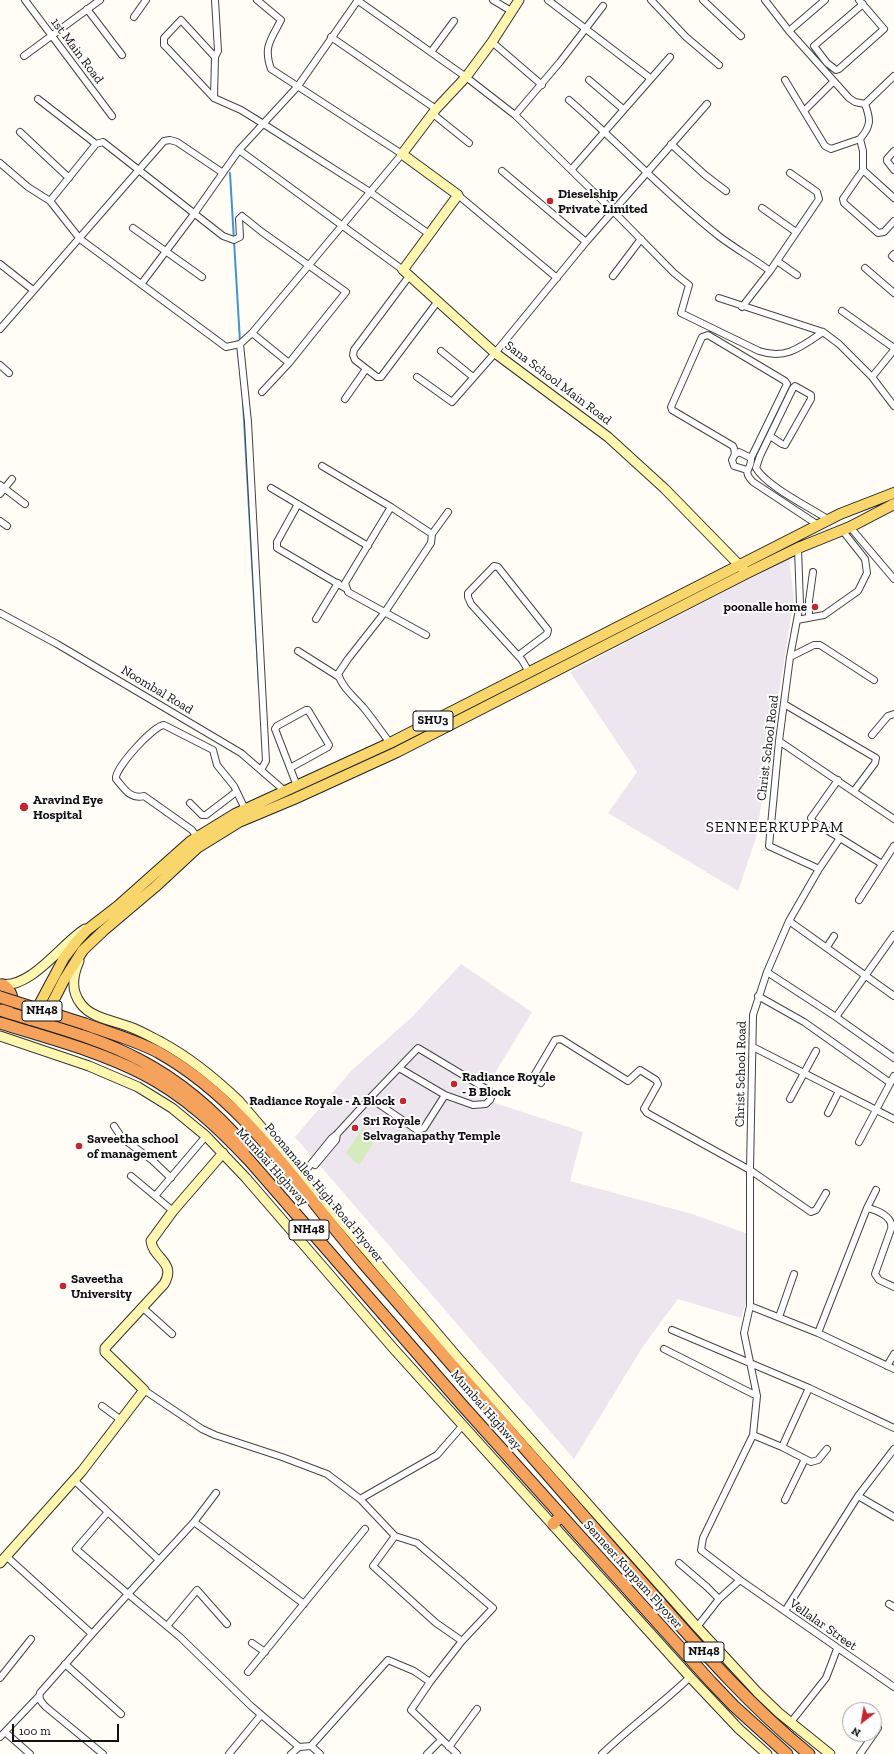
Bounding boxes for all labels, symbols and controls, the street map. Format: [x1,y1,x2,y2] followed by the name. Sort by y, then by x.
[47,15,107,87] street label: 1st Main Road
[558,186,648,217] place label: Dieselship Private Limited
[545,196,555,206] marker: Dieselship Private Limited
[502,338,614,428] street label: Sana School Main Road
[724,599,807,615] place label: poonalle home
[810,602,820,612] marker: poonalle home
[118,662,196,718] street label: Noombal Road
[754,694,782,802] street label: Christ School Road
[413,711,453,731] road number: SHU3
[33,792,103,823] place label: Aravind Eye Hospital
[18,801,30,813] marker: Aravind Eye Hospital
[706,819,844,837] district label: SENNEERKUPPAM
[22,1001,62,1021] road number: NH48
[732,1021,750,1127] street label: Christ School Road
[462,1069,556,1100] place label: Radiance Royale - B Block
[449,1079,459,1089] marker: Radiance Royale - B Block
[249,1093,395,1109] place label: Radiance Royale - A Block
[398,1096,408,1106] marker: Radiance Royale - A Block
[363,1113,500,1144] place label: Sri Royale Selvaganapathy Temple
[261,1120,387,1266] street label: Poonamallee High Road Flyover
[350,1123,360,1133] marker: Sri Royale Selvaganapathy Temple
[233,1125,311,1209] street label: Mumbai Highway
[87,1131,178,1162] place label: Saveetha school of management
[74,1141,84,1151] marker: Saveetha school of management
[289,1220,329,1240] road number: NH48
[71,1271,132,1302] place label: Saveetha University
[58,1281,68,1291] marker: Saveetha University
[447,1367,525,1453] street label: Mumbai Highway
[580,1518,686,1632] street label: Senneer Kuppam Flyover
[786,1596,860,1654] street label: Vellalar Street
[684,1642,724,1662] road number: NH48
[842,1702,882,1742] north arrow
[14,1716,121,1742] scale bar
[19,1724,51,1738] text: 100 m
[849,1724,863,1740] text: N

